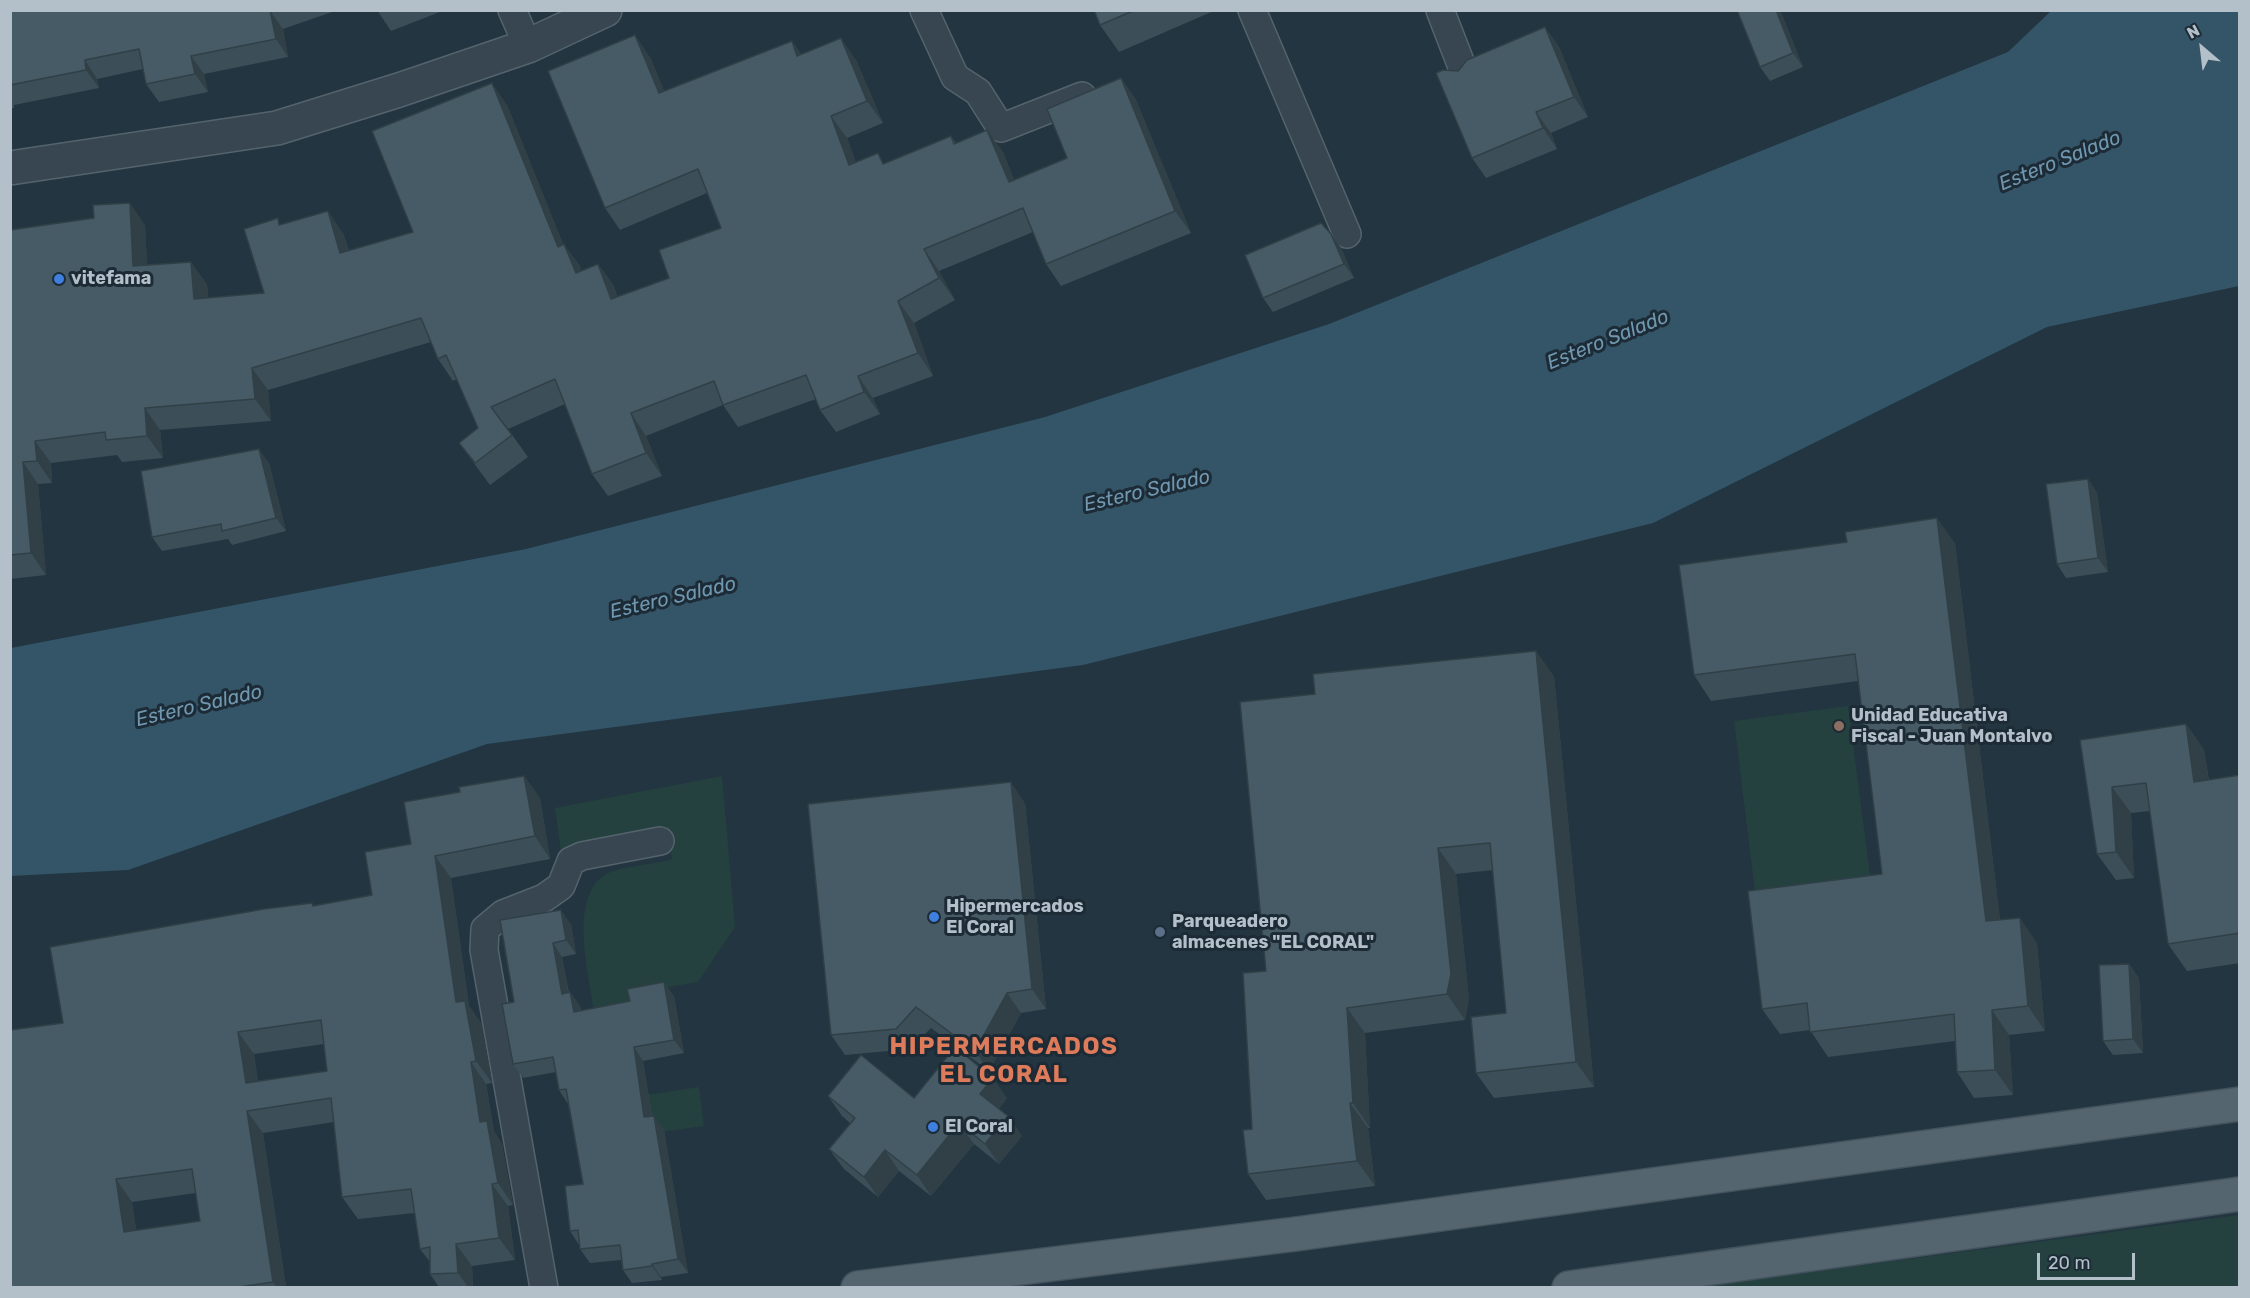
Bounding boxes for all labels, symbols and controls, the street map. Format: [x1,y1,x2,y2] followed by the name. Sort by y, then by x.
[2172,18,2232,78] north arrow
[2184,21,2203,43] text: N
[1996,126,2124,196] water label: Estero Salado
[71,268,151,290] place label: vitefama
[52,272,66,286] marker: vitefama
[1544,305,1672,375] water label: Estero Salado
[1081,465,1213,517] water label: Estero Salado
[607,572,739,624] water label: Estero Salado
[133,680,265,732] water label: Estero Salado
[1851,705,2052,748] place label: Unidad Educativa Fiscal - Juan Montalvo
[1832,719,1846,733] marker: Unidad Educativa Fiscal - Juan Montalvo
[946,896,1084,938] place label: Hipermercados El Coral
[927,910,941,924] marker: Hipermercados El Coral
[1172,911,1374,954] place label: Parqueadero almacenes "EL CORAL"
[1153,925,1167,939] marker: Parqueadero almacenes "EL CORAL"
[889,1033,1119,1089] district label: HIPERMERCADOS EL CORAL
[945,1116,1013,1138] place label: El Coral
[926,1120,940,1134] marker: El Coral
[2040,1241,2138,1279] scale bar
[2048,1252,2090,1274] text: 20 m

